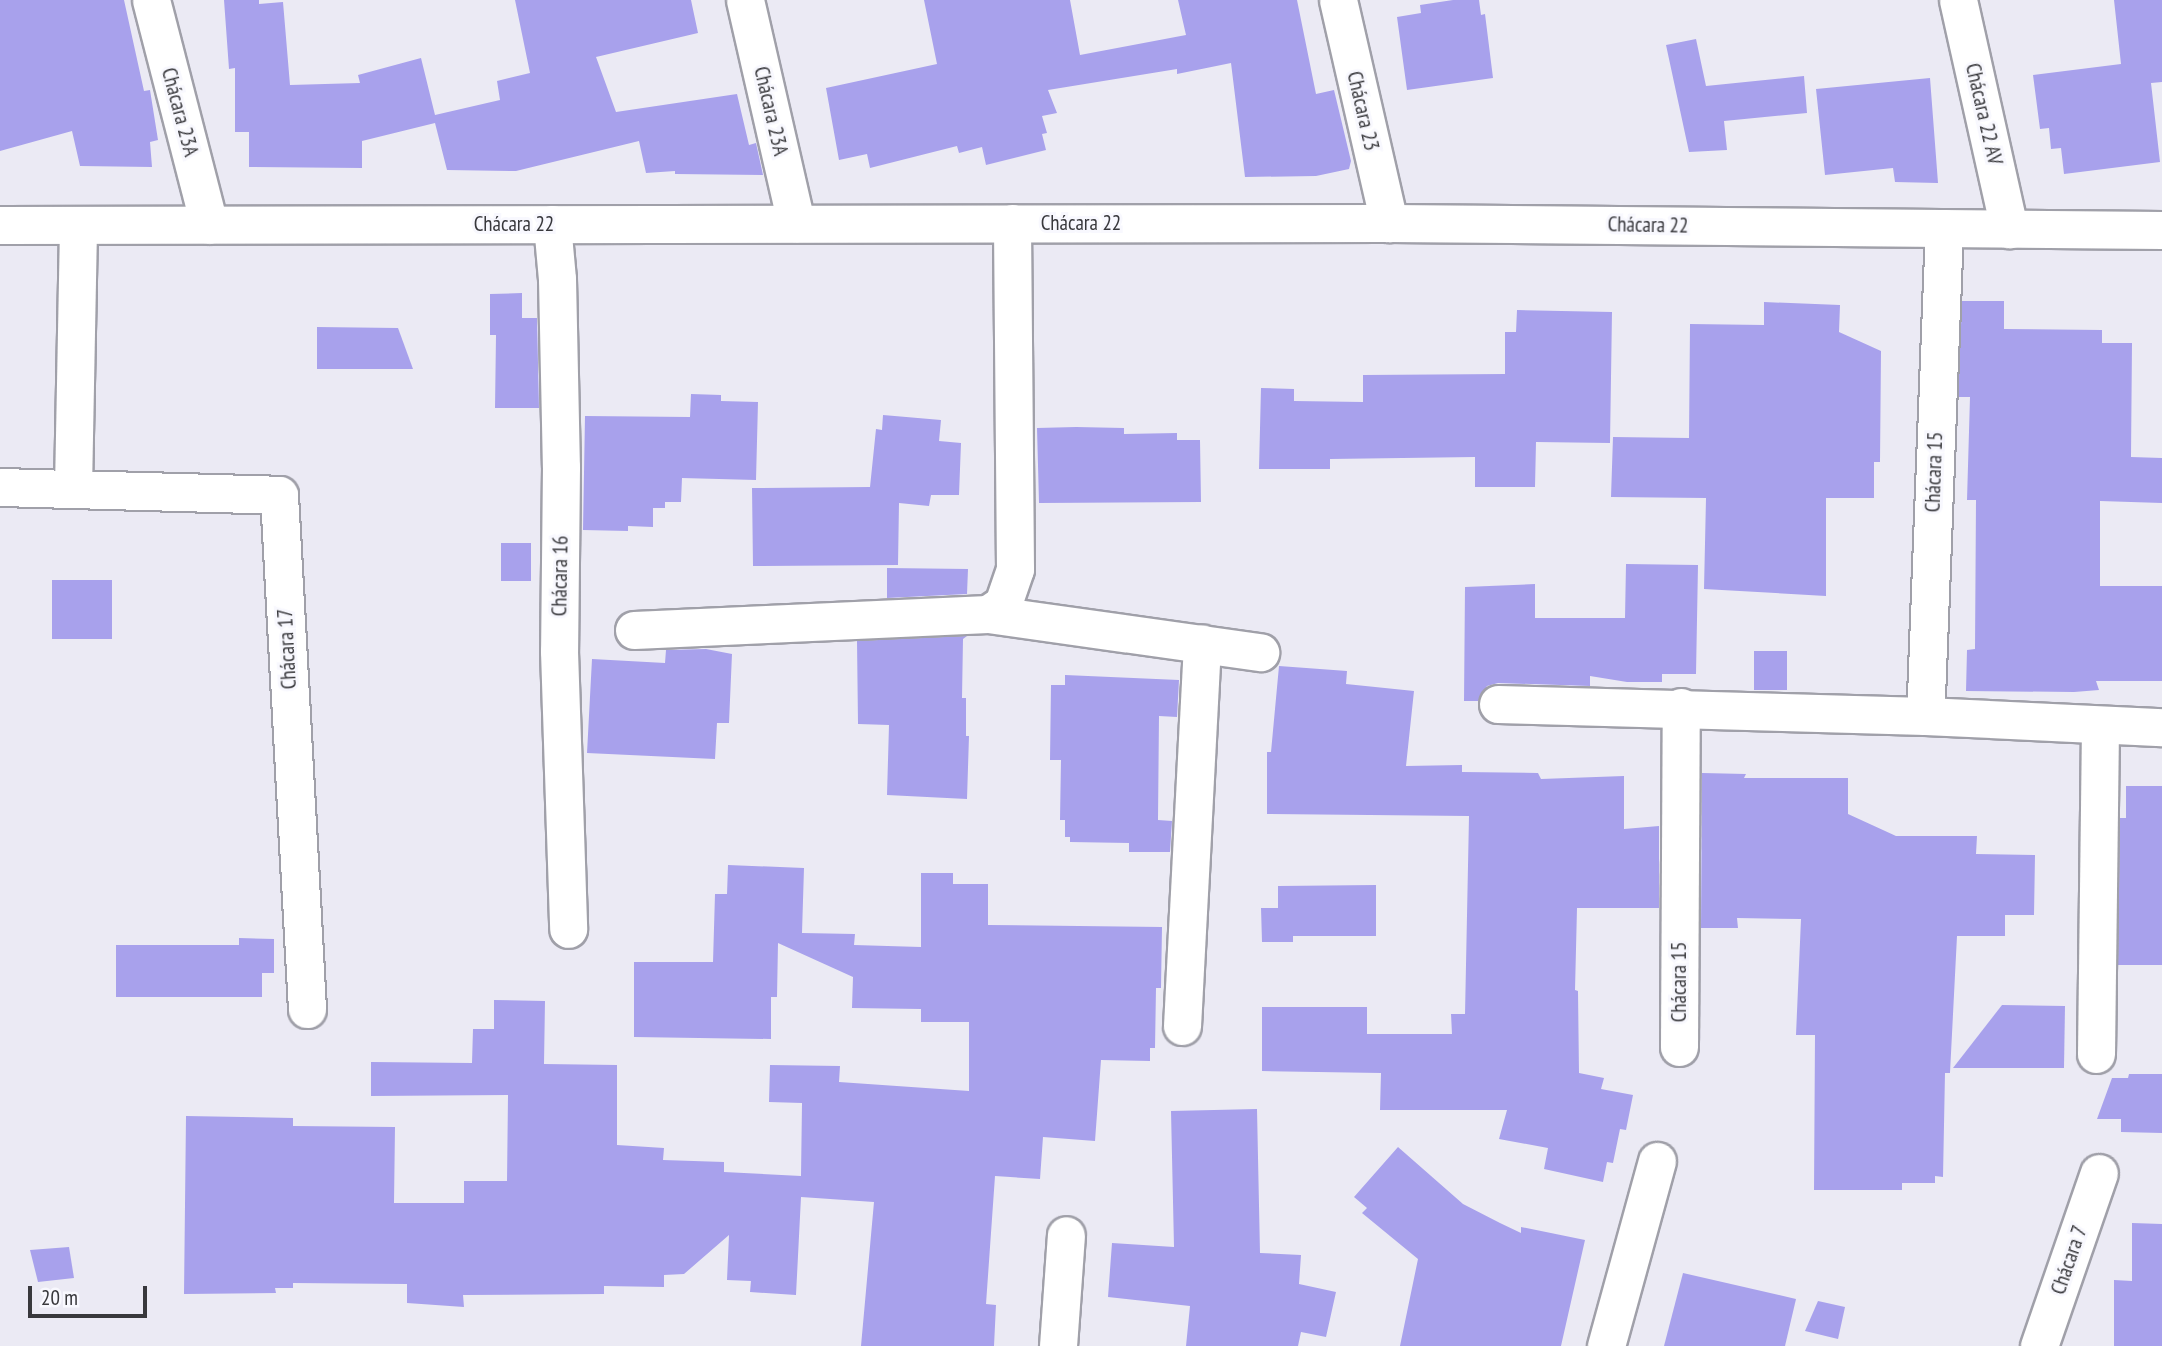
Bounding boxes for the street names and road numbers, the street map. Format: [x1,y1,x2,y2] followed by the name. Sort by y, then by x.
[1960,61,2008,167] street label: Chácara 22 AV
[749,64,793,158] street label: Chácara 23A
[156,65,204,159] street label: Chácara 23A
[1342,69,1384,153] street label: Chácara 23
[1041,210,1121,236] street label: Chácara 22
[474,211,554,237] street label: Chácara 22
[1607,212,1689,238] street label: Chácara 22
[1920,431,1948,513] street label: Chácara 15
[547,535,573,617] street label: Chácara 16
[272,608,302,690] street label: Chácara 17
[1666,942,1692,1022] street label: Chácara 15
[2045,1222,2093,1298] street label: Chácara 7

